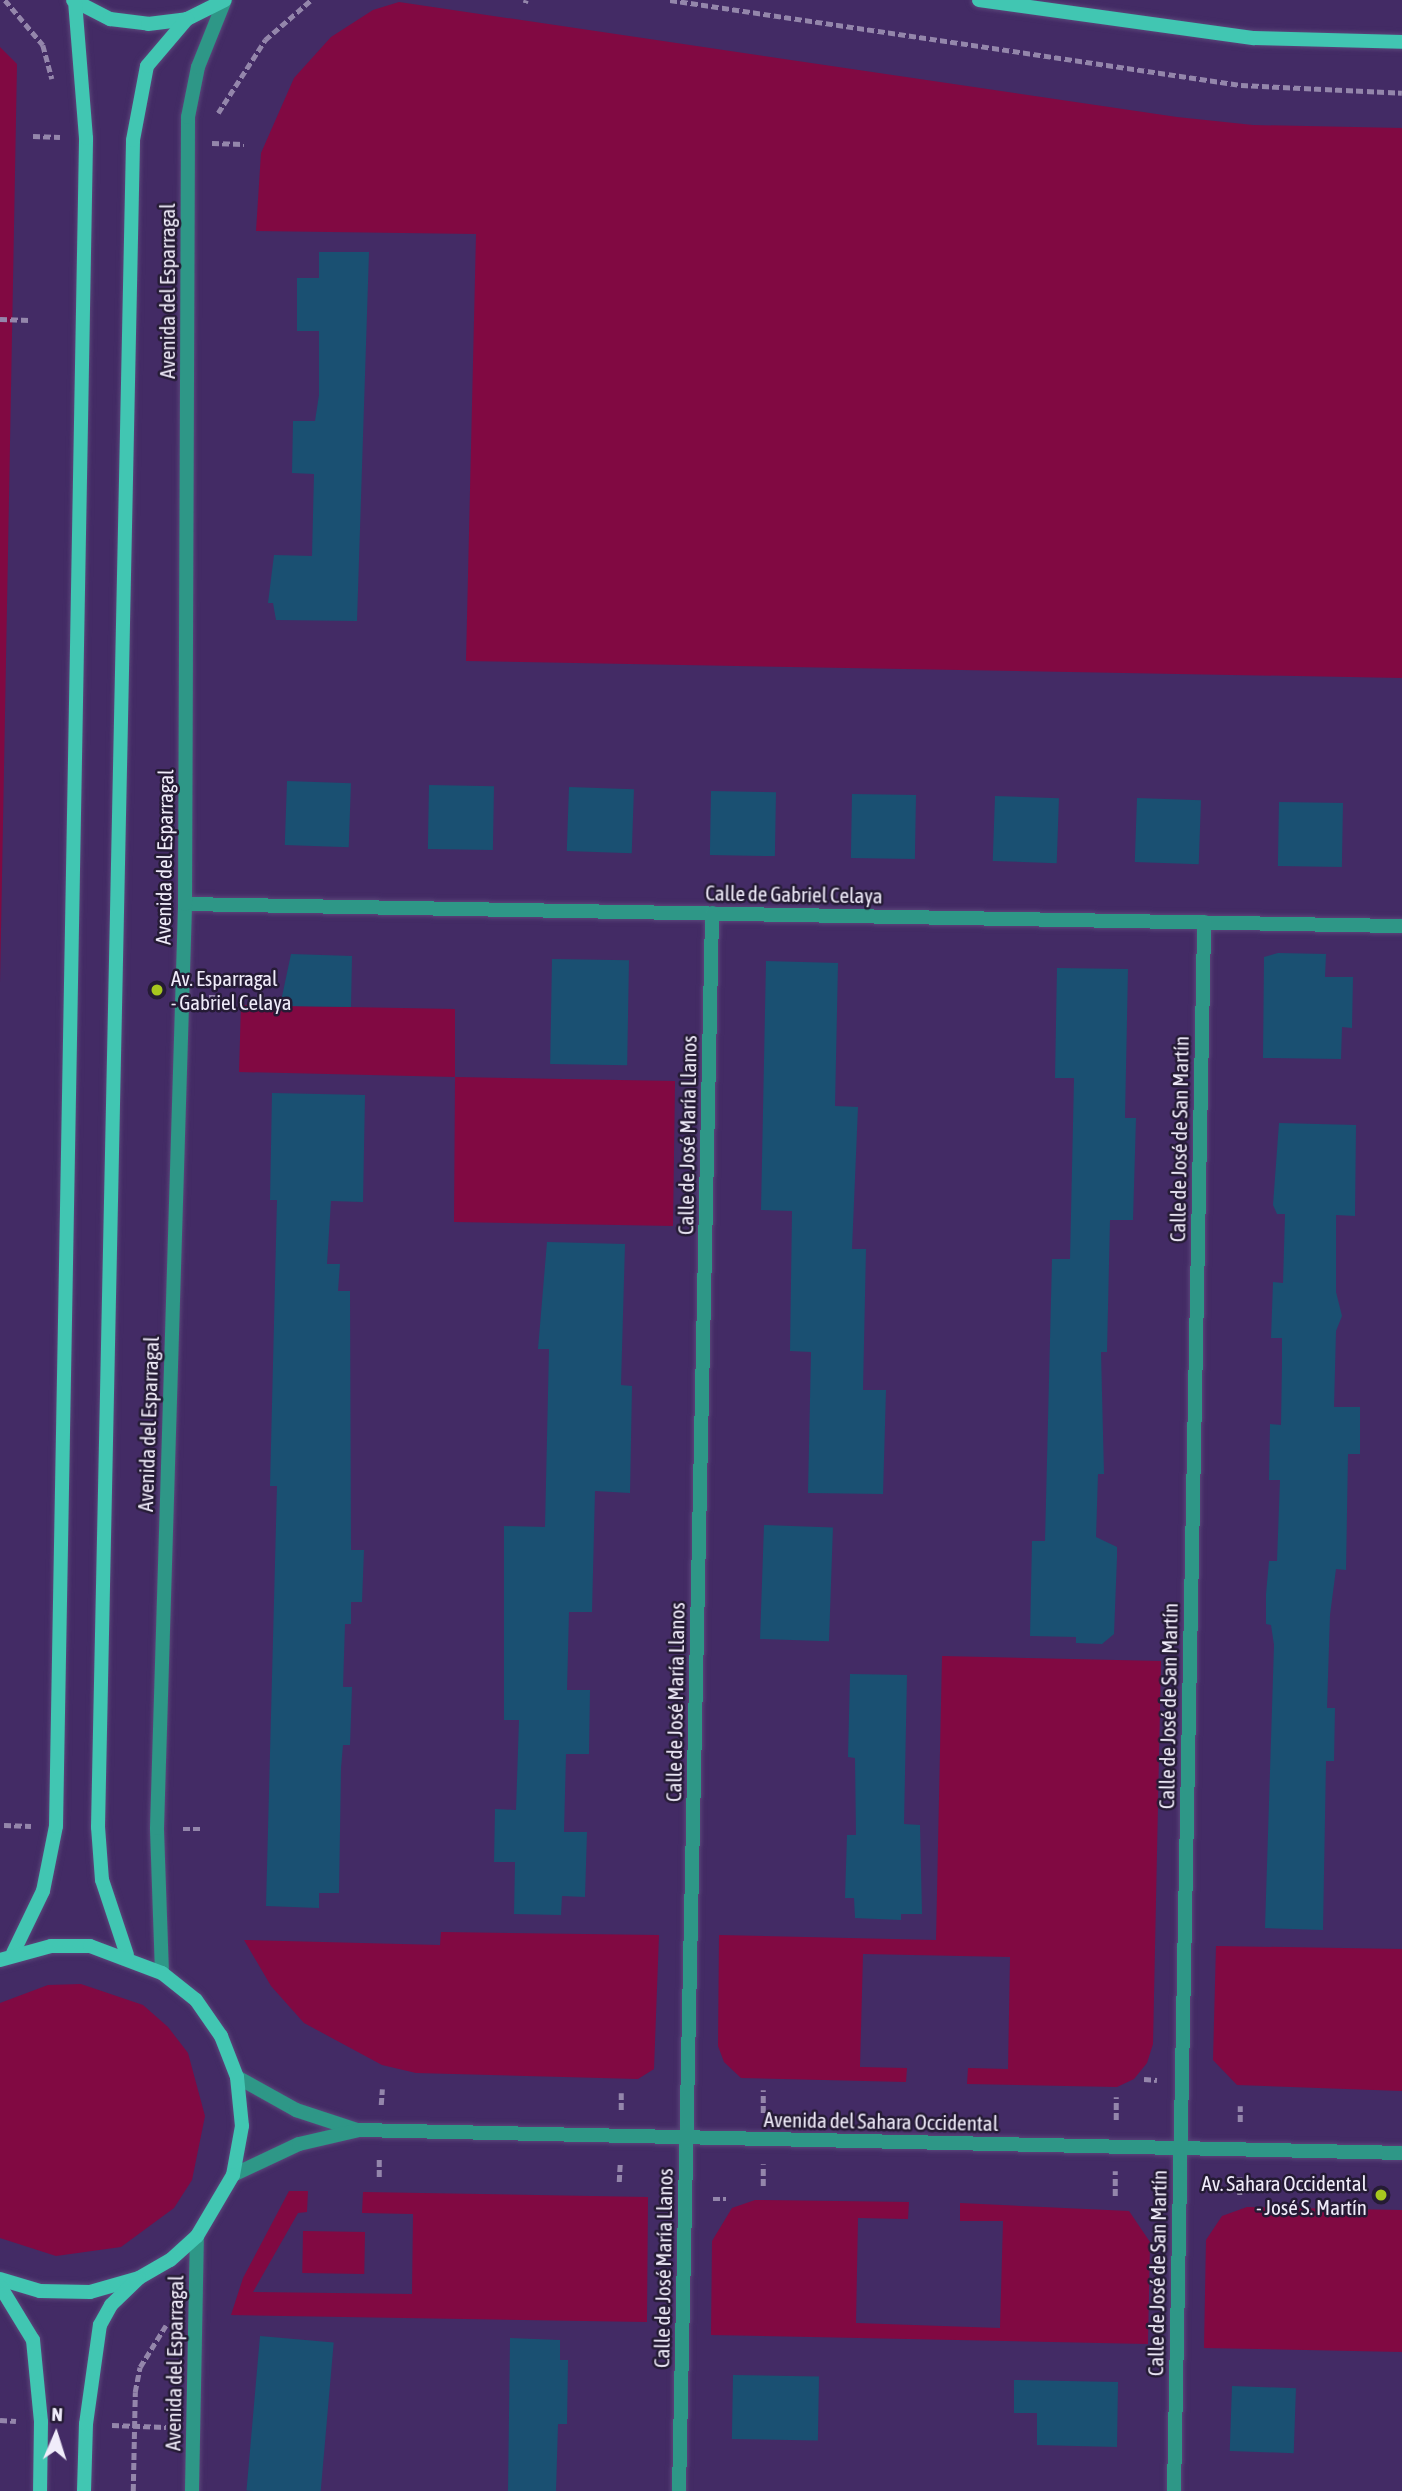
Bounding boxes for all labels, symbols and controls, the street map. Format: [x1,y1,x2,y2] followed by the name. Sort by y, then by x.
[154,203,180,379] street label: Avenida del Esparragal
[150,769,178,945] street label: Avenida del Esparragal
[705,880,883,908] street label: Calle de Gabriel Celaya
[171,965,291,1015] place label: Av. Esparragal - Gabriel Celaya
[149,982,165,998] marker: Av. Esparragal - Gabriel Celaya
[673,1035,701,1235] street label: Calle de José María Llanos
[1165,1036,1193,1242] street label: Calle de José de San Martín
[132,1336,164,1512] street label: Avenida del Esparragal
[661,1602,689,1802] street label: Calle de José María Llanos
[1154,1603,1182,1809] street label: Calle de José de San Martín
[764,2106,998,2136] street label: Avenida del Sahara Occidental
[649,2168,677,2368] street label: Calle de José María Llanos
[1143,2170,1171,2376] street label: Calle de José de San Martín
[1201,2170,1367,2220] place label: Av. Sahara Occidental - José S. Martín
[1373,2187,1389,2203] marker: Av. Sahara Occidental - José S. Martín
[160,2275,188,2451] street label: Avenida del Esparragal
[21,2400,91,2470] north arrow
[51,2403,63,2425] text: N

